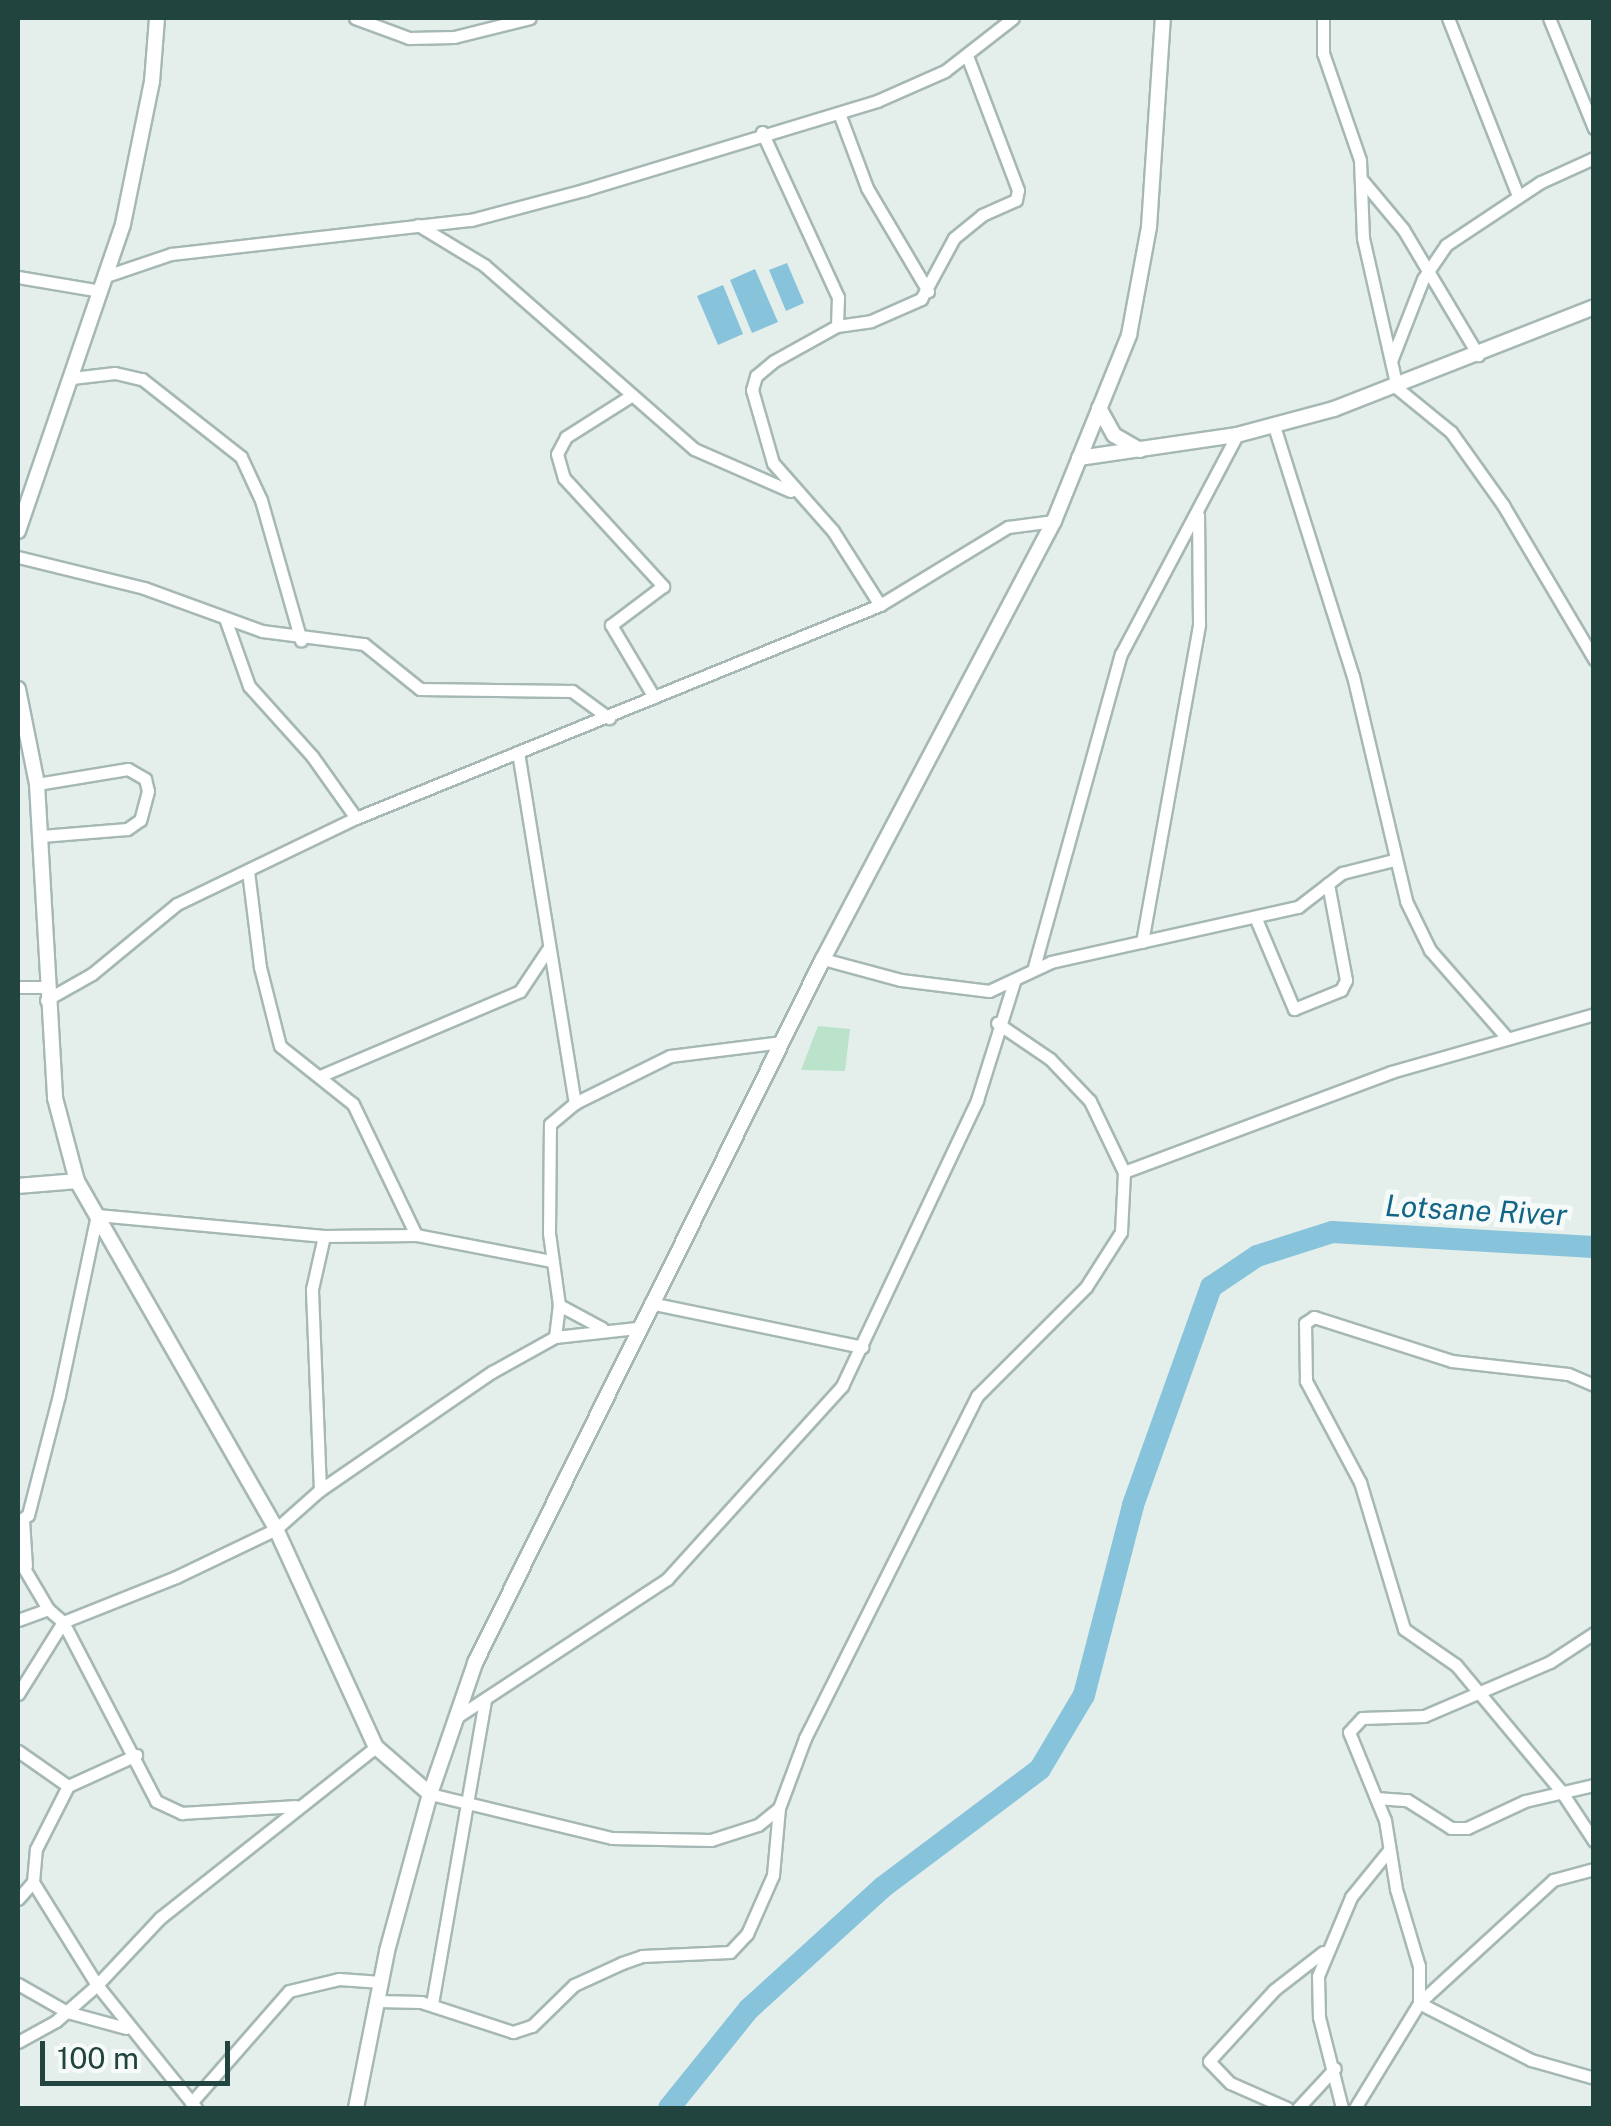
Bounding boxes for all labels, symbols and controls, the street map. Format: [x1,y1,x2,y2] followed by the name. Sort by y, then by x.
[1384,1187,1568,1233] water label: Lotsane River
[45,2021,235,2083] scale bar
[57,2040,139,2076] text: 100 m

